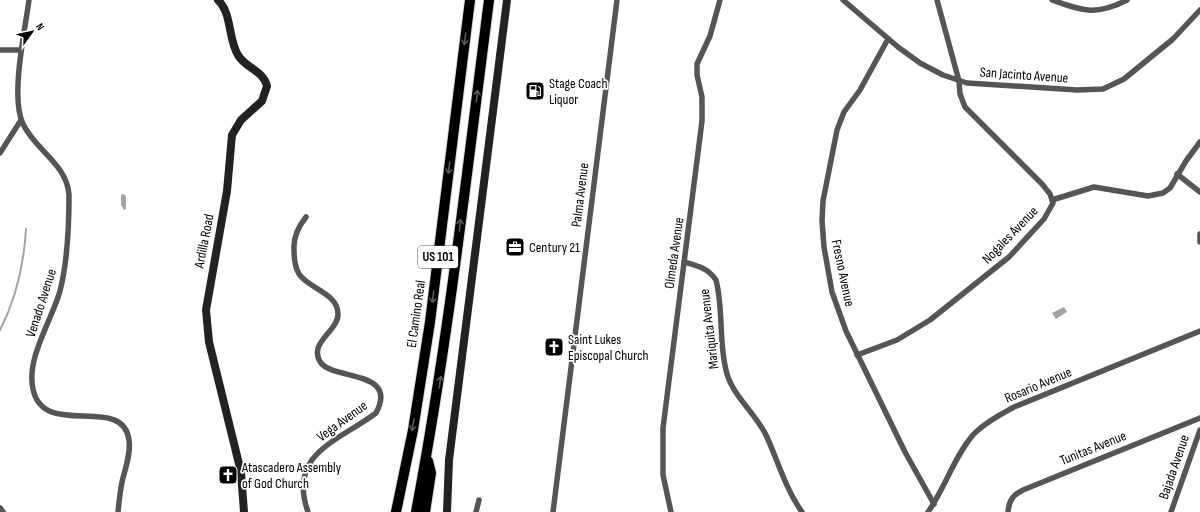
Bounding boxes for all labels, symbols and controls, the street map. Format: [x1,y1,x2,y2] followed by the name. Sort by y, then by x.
[12,12,52,52] north arrow
[33,21,47,33] text: N
[461,32,469,45] one-way arrow
[979,63,1069,87] street label: San Jacinto Avenue
[549,75,607,108] place label: Stage Coach Liquor
[524,80,546,102] fuel station icon: Stage Coach Liquor
[473,90,481,103] one-way arrow
[445,161,453,174] one-way arrow
[568,162,592,228] street label: Palma Avenue
[978,203,1042,267] street label: Nogales Avenue
[190,212,218,270] street label: Ardilla Road
[661,216,687,290] street label: Olmeda Avenue
[457,219,464,232] one-way arrow
[504,236,526,258] office icon: Century 21
[828,238,858,308] street label: Fresno Avenue
[529,239,580,256] place label: Century 21
[418,246,458,268] road number: US 101
[22,267,60,339] street label: Venado Avenue
[403,279,429,349] street label: El Camino Real
[696,288,722,370] street label: Mariquita Avenue
[429,290,437,303] one-way arrow
[568,331,649,364] place label: Saint Lukes Episcopal Church
[543,336,565,358] church icon: Saint Lukes Episcopal Church
[1002,363,1074,407] street label: Rosario Avenue
[436,376,444,389] one-way arrow
[313,397,371,445] street label: Vega Avenue
[409,418,417,431] one-way arrow
[1057,427,1129,469] street label: Tunitas Avenue
[1155,432,1193,502] street label: Bajada Avenue
[241,459,342,492] place label: Atascadero Assembly of God Church
[217,464,239,486] church icon: Atascadero Assembly of God Church

